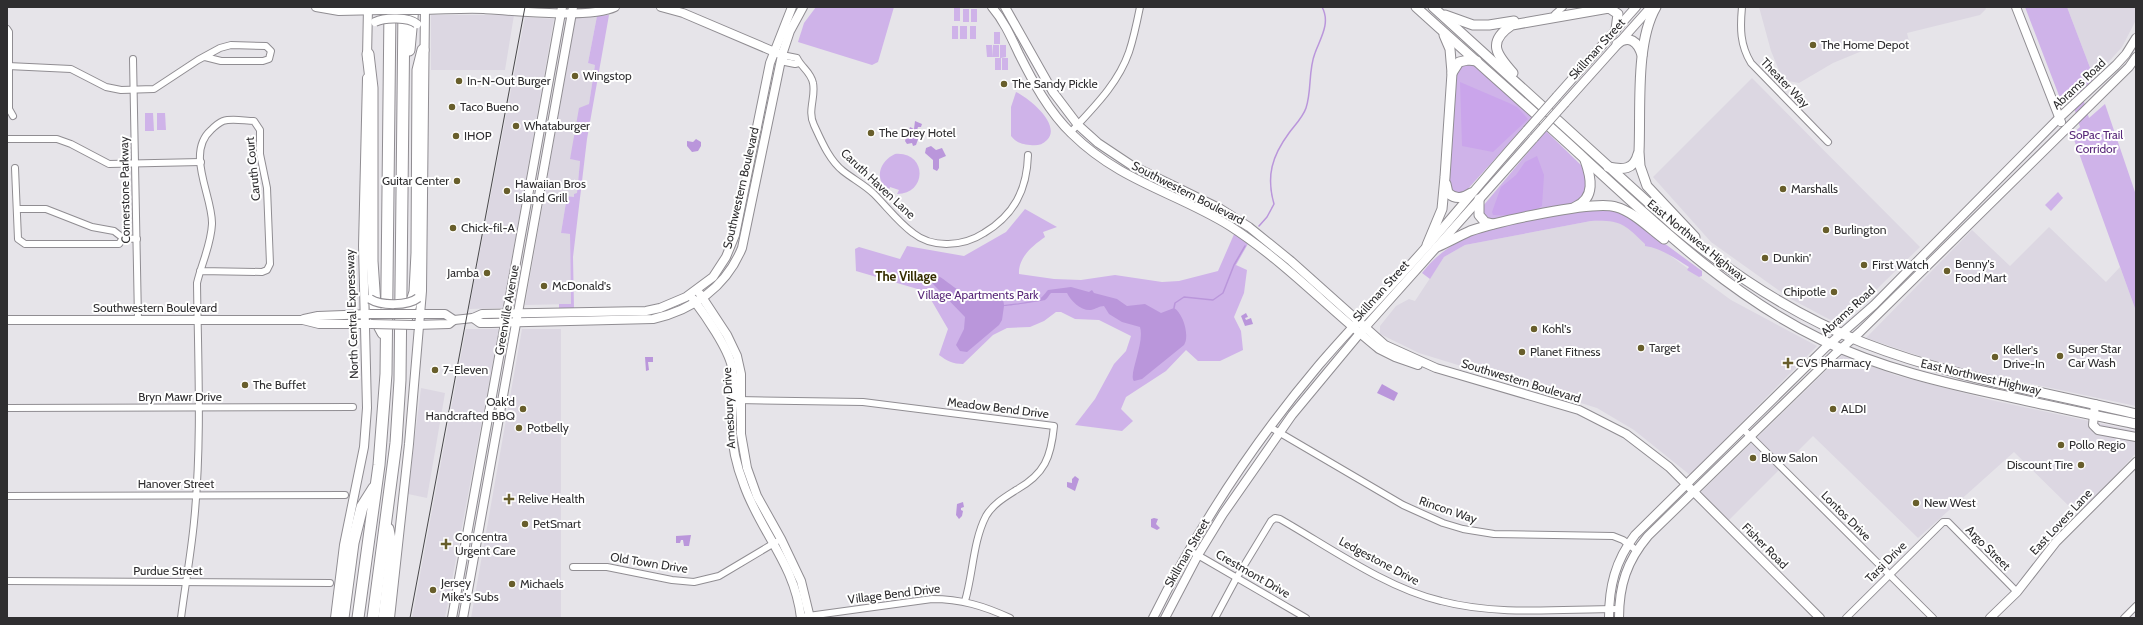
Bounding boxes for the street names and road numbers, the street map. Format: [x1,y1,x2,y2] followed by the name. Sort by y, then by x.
[1565,15,1628,82] street label: Skillman Street
[1758,55,1813,111] street label: Theater Way
[2049,55,2109,112] street label: Abrams Road
[719,126,762,250] street label: Southwestern Boulevard
[116,136,133,244] street label: Cornerstone Parkway
[242,136,263,202] street label: Caruth Court
[838,145,919,222] street label: Caruth Haven Lane
[1129,158,1247,227] street label: Southwestern Boulevard
[1645,196,1750,285] street label: East Northwest Highway
[342,249,361,379] street label: North Central Expressway
[1349,257,1412,324] street label: Skillman Street
[491,264,522,356] street label: Greenville Avenue
[1817,282,1878,339] street label: Abrams Road
[93,300,217,315] street label: Southwestern Boulevard
[1460,355,1583,406] street label: Southwestern Boulevard
[1919,355,2043,398] street label: East Northwest Highway
[719,367,738,449] street label: Amesbury Drive
[138,389,222,404] street label: Bryn Mawr Drive
[946,394,1050,421] street label: Meadow Bend Drive
[138,476,214,491] street label: Hanover Street
[2026,486,2095,558] street label: East Lovers Lane
[1818,488,1874,544] street label: Lontos Drive
[1417,493,1479,526] street label: Rincon Way
[1161,516,1212,590] street label: Skillman Street
[1739,520,1791,572] street label: Fisher Road
[1963,522,2014,573] street label: Argo Street
[1336,533,1422,588] street label: Ledgestone Drive
[1862,538,1909,585] street label: Tarsi Drive
[1213,546,1293,601] street label: Crestmont Drive
[609,549,689,576] street label: Old Town Drive
[133,563,203,578] street label: Purdue Street
[847,580,941,607] street label: Village Bend Drive

